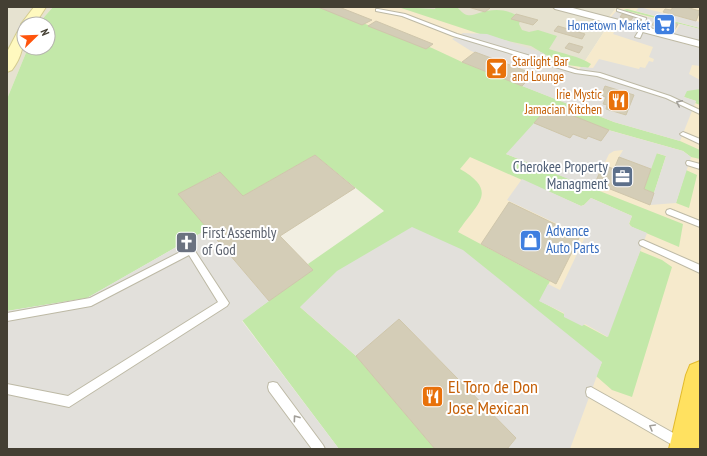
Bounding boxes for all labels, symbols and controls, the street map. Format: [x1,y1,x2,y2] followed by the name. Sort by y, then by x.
[652,12,678,38] supermarket icon: Hometown Market
[16,16,56,56] north arrow
[568,17,650,34] place label: Hometown Market
[38,27,53,38] text: N
[512,53,569,85] place label: Starlight Bar and Lounge
[484,55,510,81] bar icon: Starlight Bar and Lounge
[524,86,602,118] place label: Irie Mystic Jamacian Kitchen
[605,88,631,114] restaurant icon: Irie Mystic Jamacian Kitchen
[676,100,684,108] one-way arrow
[513,157,608,193] place label: Cherokee Property Managment
[610,163,636,189] office icon: Cherokee Property Managment
[546,221,599,257] place label: Advance Auto Parts
[202,223,277,259] place label: First Assembly of God
[518,227,544,253] shop icon: Advance Auto Parts
[173,229,199,255] church icon: First Assembly of God
[447,375,538,419] place label: El Toro de Don Jose Mexican
[420,384,446,410] restaurant icon: El Toro de Don Jose Mexican
[294,415,301,422] one-way arrow
[649,424,656,431] one-way arrow

